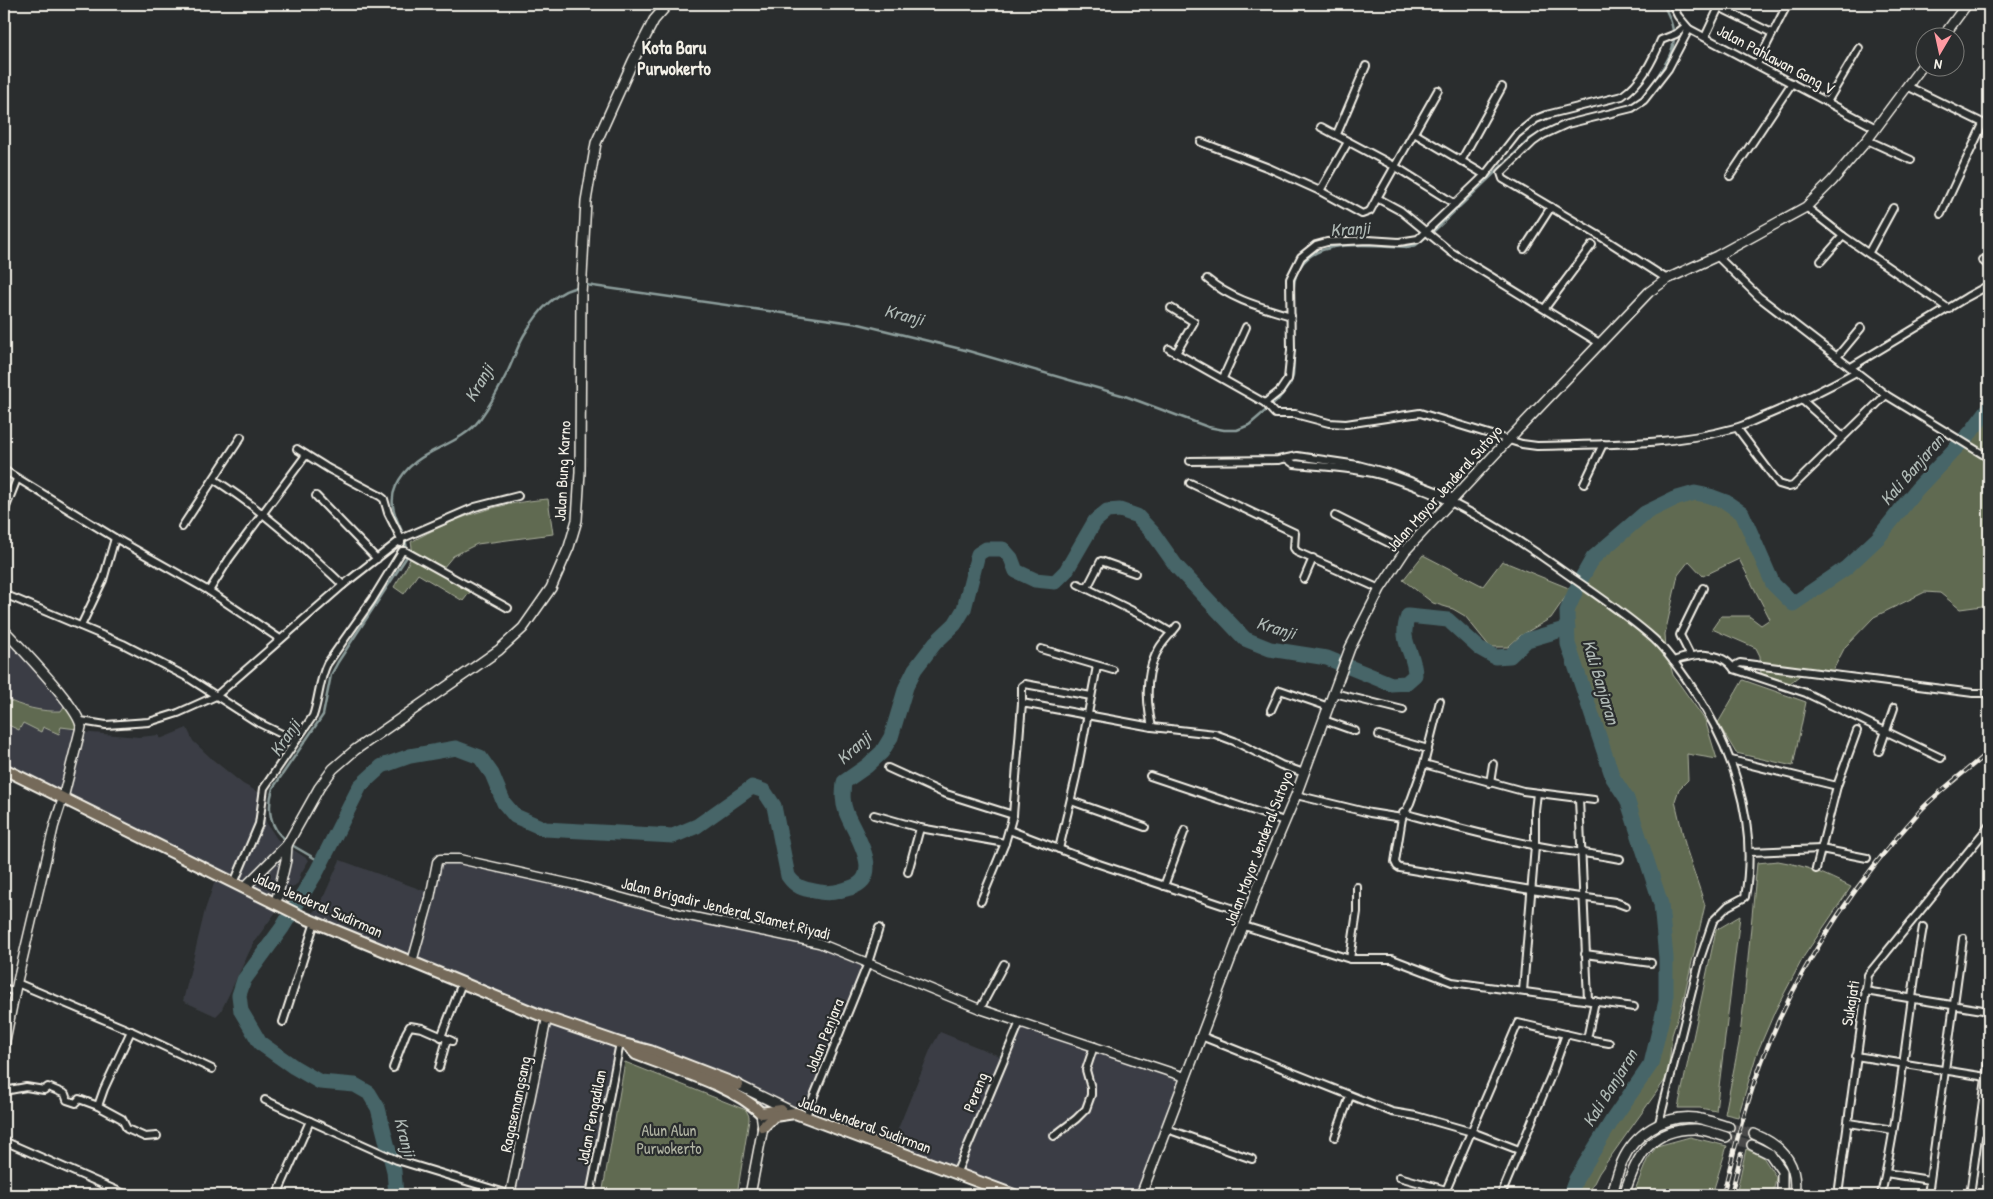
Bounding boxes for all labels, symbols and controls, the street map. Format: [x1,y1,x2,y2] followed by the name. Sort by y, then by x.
[1713,19,1839,99] street label: Jalan Pahlawan Gang V
[1916,28,1966,78] north arrow
[637,35,711,81] district label: Kota Baru Purwokerto
[1932,55,1943,75] text: N
[1329,215,1373,242] water label: Kranji
[882,298,928,332] water label: Kranji
[458,358,500,406] water label: Kranji
[1381,419,1507,556] street label: Jalan Mayor Jenderal Sutoyo
[548,420,576,522] street label: Jalan Bung Karno
[1874,427,1951,511] water label: Kali Banjaran
[1253,610,1301,646] water label: Kranji
[1577,637,1627,729] water label: Kali Banjaran
[263,713,307,761] water label: Kranji
[831,724,878,770] water label: Kranji
[1218,767,1298,928] street label: Jalan Mayor Jenderal Sutoyo
[249,865,387,943] street label: Jalan Jenderal Sudirman
[619,871,833,945] street label: Jalan Brigadir Jenderal Slamet Riyadi
[1836,979,1864,1027] street label: Sukajati
[799,995,849,1075] street label: Jalan Penjara
[1576,1043,1644,1131] water label: Kali Banjaran
[494,1054,536,1154] street label: Ragasemangsang
[571,1068,611,1166] street label: Jalan Pengadilan
[957,1069,993,1115] street label: Pereng
[795,1090,935,1158] street label: Jalan Jenderal Sudirman
[388,1114,423,1161] water label: Kranji
[636,1119,702,1159] park label: Alun Alun Purwokerto

